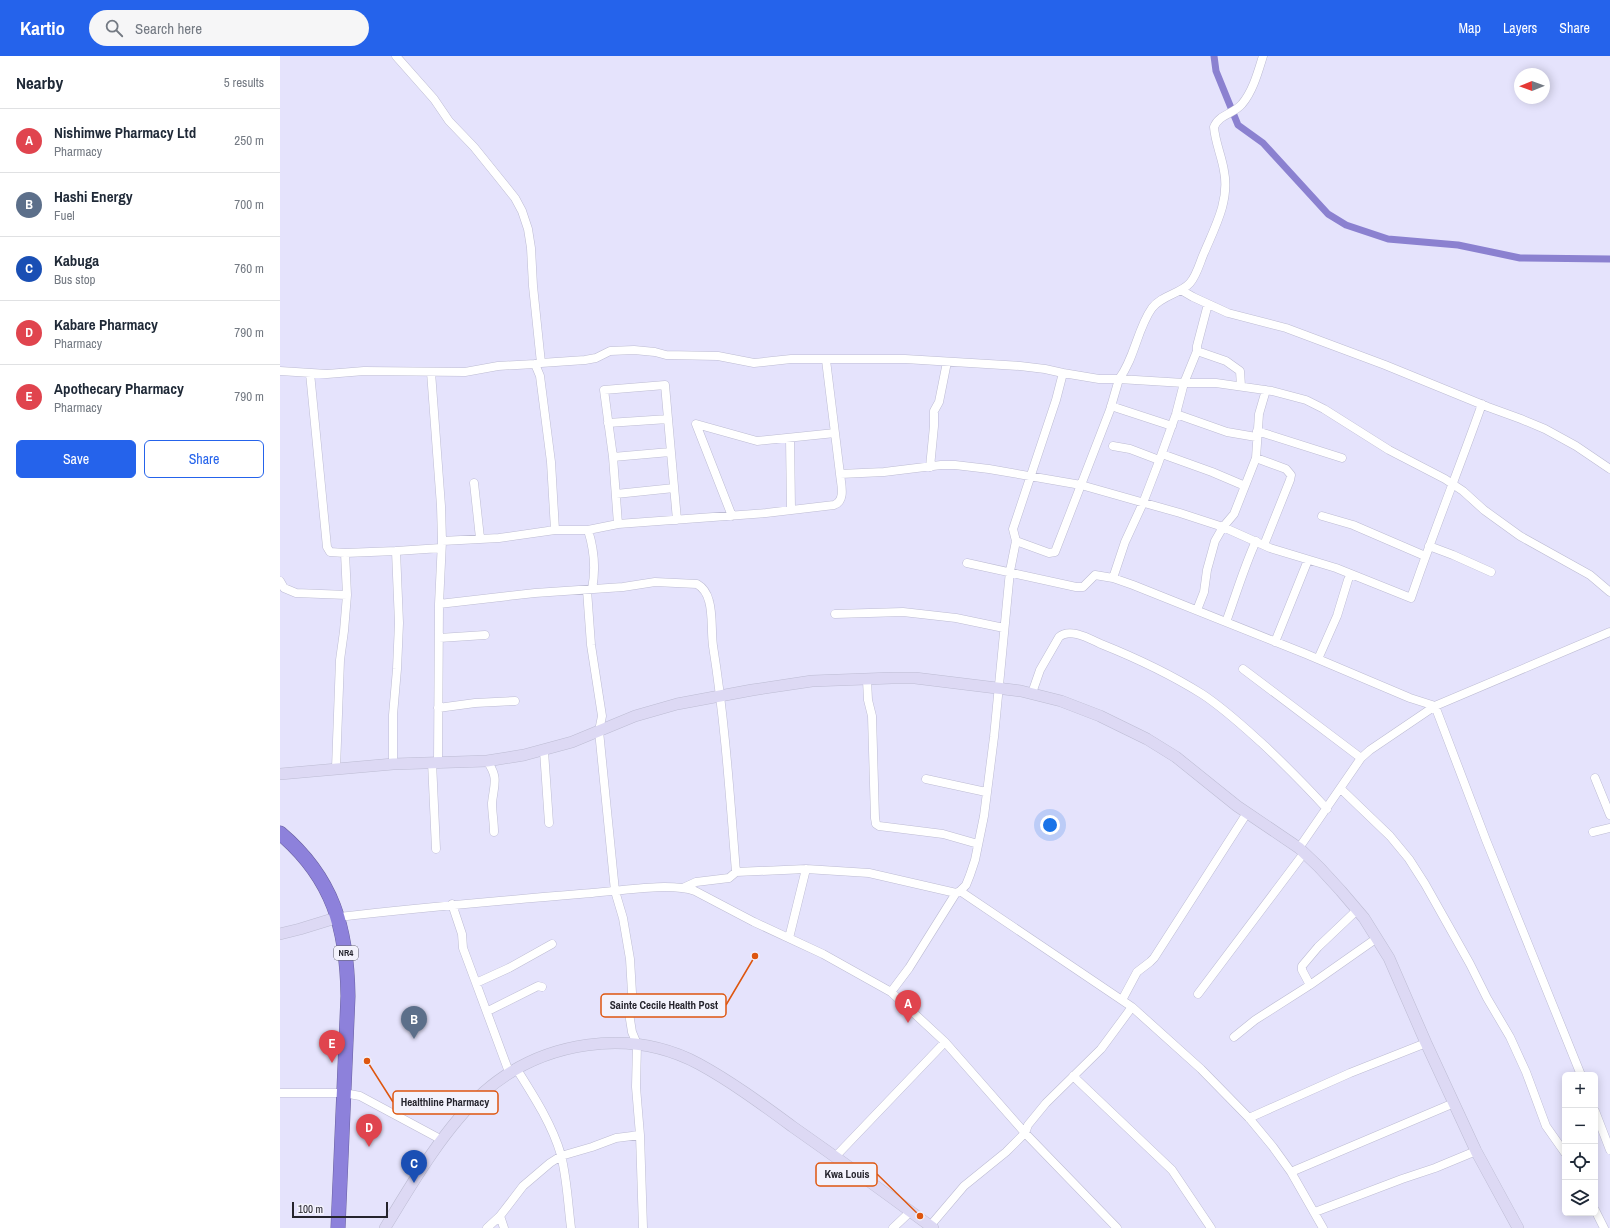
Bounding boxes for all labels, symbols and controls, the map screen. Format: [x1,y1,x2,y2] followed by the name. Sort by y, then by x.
[89,10,369,46] search box
[20,15,65,41] text: Kartio
[103,17,125,39] icon: search
[135,18,202,39] text: Search here
[1459,19,1481,37] text: Map
[1503,19,1537,37] text: Layers
[1559,19,1590,37] text: Share
[1514,68,1550,104] north arrow
[16,71,63,94] text: Nearby
[224,74,264,91] text: 5 results
[54,122,196,143] text: Nishimwe Pharmacy Ltd
[25,132,33,149] text: A
[234,132,264,149] text: 250 m
[54,143,102,160] text: Pharmacy
[54,186,133,207] text: Hashi Energy
[25,196,33,213] text: B
[234,196,264,213] text: 700 m
[54,207,75,224] text: Fuel
[54,250,99,271] text: Kabuga
[25,260,33,277] text: C
[234,260,264,277] text: 760 m
[54,271,95,288] text: Bus stop
[54,314,158,335] text: Kabare Pharmacy
[25,324,33,341] text: D
[234,324,264,341] text: 790 m
[54,335,102,352] text: Pharmacy
[54,378,184,399] text: Apothecary Pharmacy
[25,388,33,405] text: E
[234,388,264,405] text: 790 m
[54,399,102,416] text: Pharmacy
[16,440,136,478] button: Save
[144,440,264,478] button: Share
[1040,815,1060,835] your location
[334,946,358,960] road number: NR4
[895,990,921,1023] pin: A
[601,994,726,1017] callout: Sainte Cecile Health Post
[610,998,718,1012] text: Sainte Cecile Health Post
[401,1006,427,1039] pin: B
[319,1030,345,1063] pin: E
[1562,1072,1598,1216] map controls
[1562,1072,1598,1108] button: +
[393,1091,498,1114] callout: Healthline Pharmacy
[401,1095,489,1109] text: Healthline Pharmacy
[1562,1108,1598,1144] button: −
[356,1114,382,1147] pin: D
[1562,1144,1598,1180] button: locate
[401,1150,427,1183] pin: C
[816,1163,877,1186] callout: Kwa Louis
[824,1167,870,1181] text: Kwa Louis
[1562,1180,1598,1216] button: layers
[292,1200,388,1219] scale bar
[298,1202,323,1216] text: 100 m

